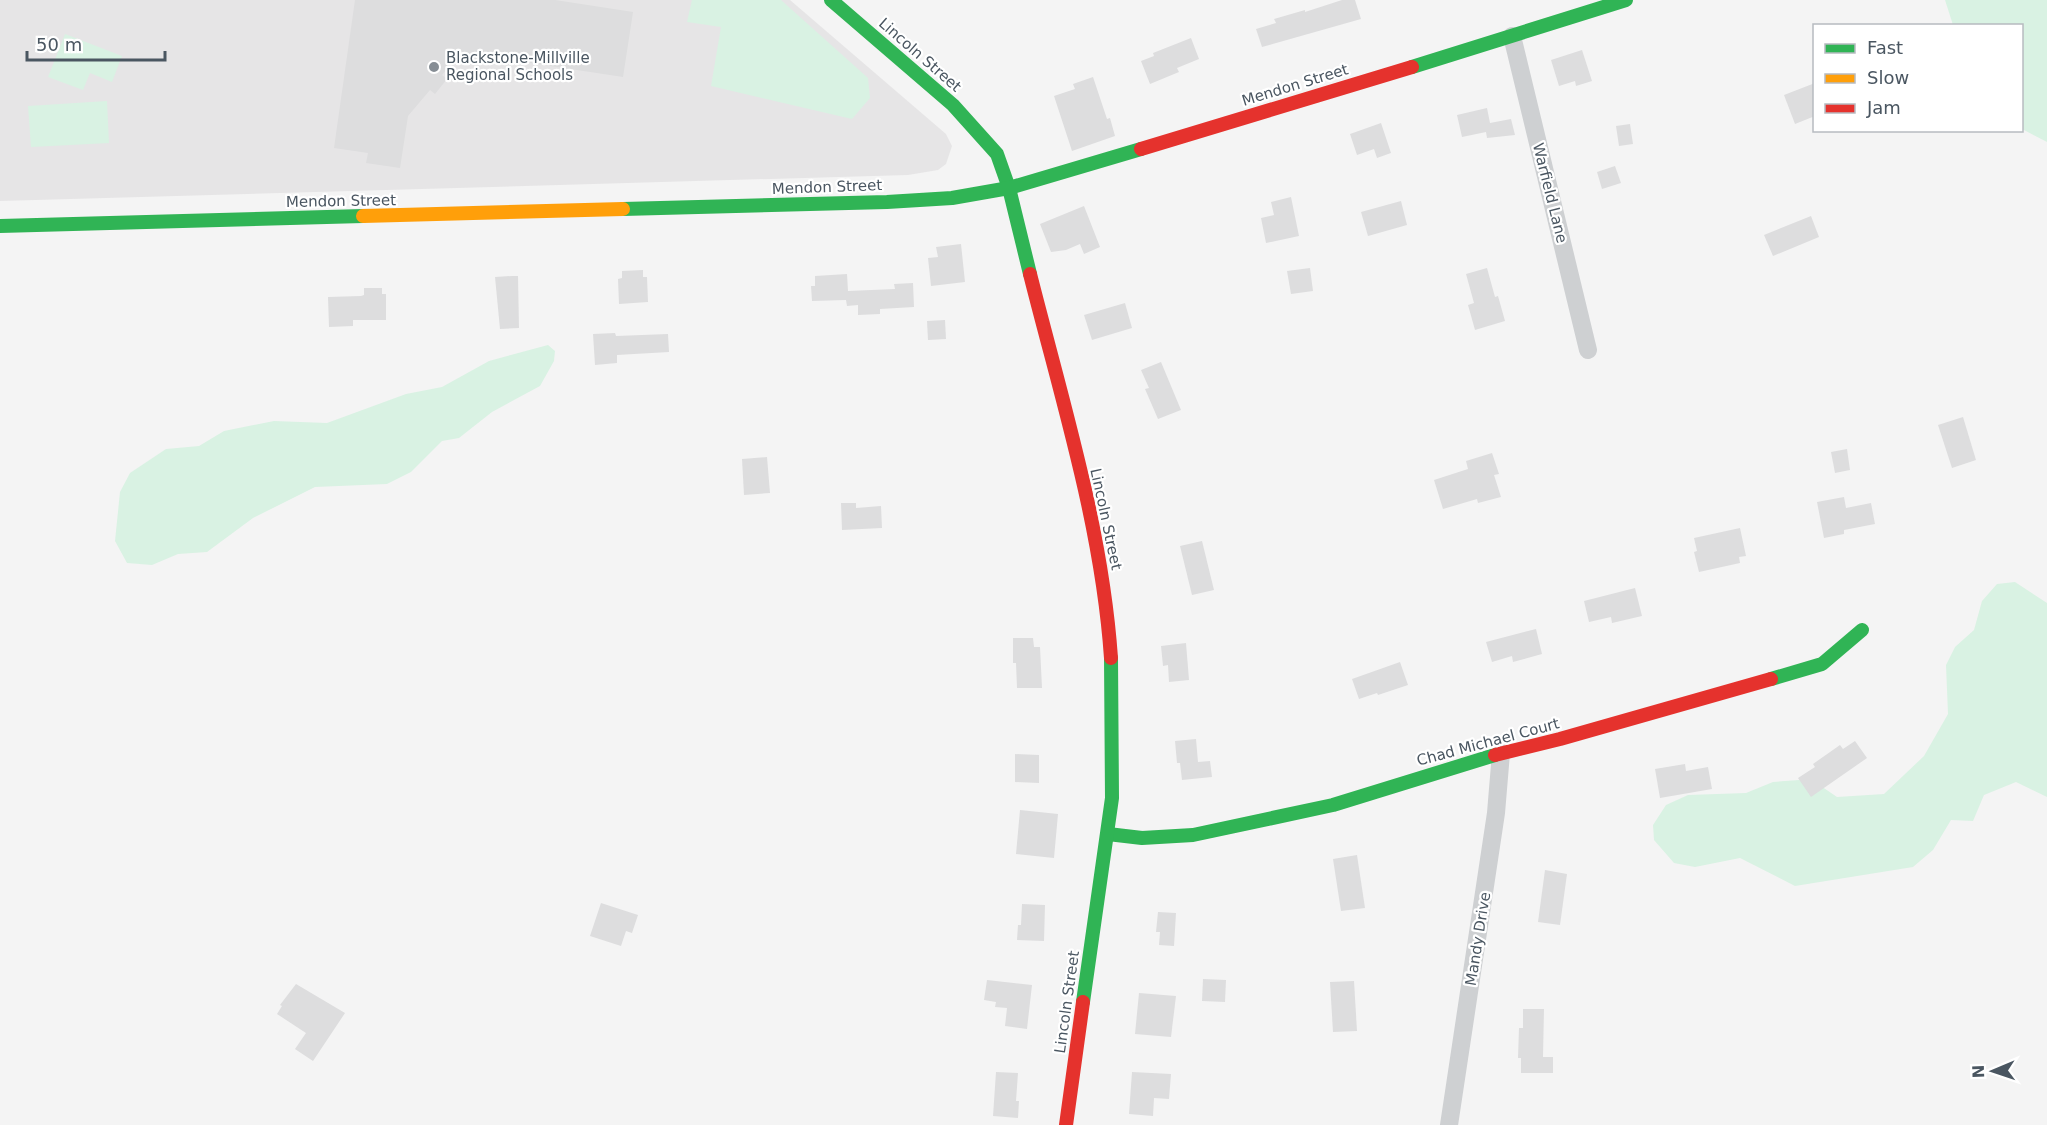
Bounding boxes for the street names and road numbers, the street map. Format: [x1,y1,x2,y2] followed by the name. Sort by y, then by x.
[875,14,965,96] street label: Lincoln Street
[1240,60,1350,110] street label: Mendon Street
[1529,141,1571,245] street label: Warfield Lane
[772,176,883,198] street label: Mendon Street
[286,191,396,211] street label: Mendon Street
[1086,467,1126,572] street label: Lincoln Street
[1415,714,1561,770] street label: Chad Michael Court
[1462,891,1494,987] street label: Mandy Drive
[1051,949,1083,1054] street label: Lincoln Street

